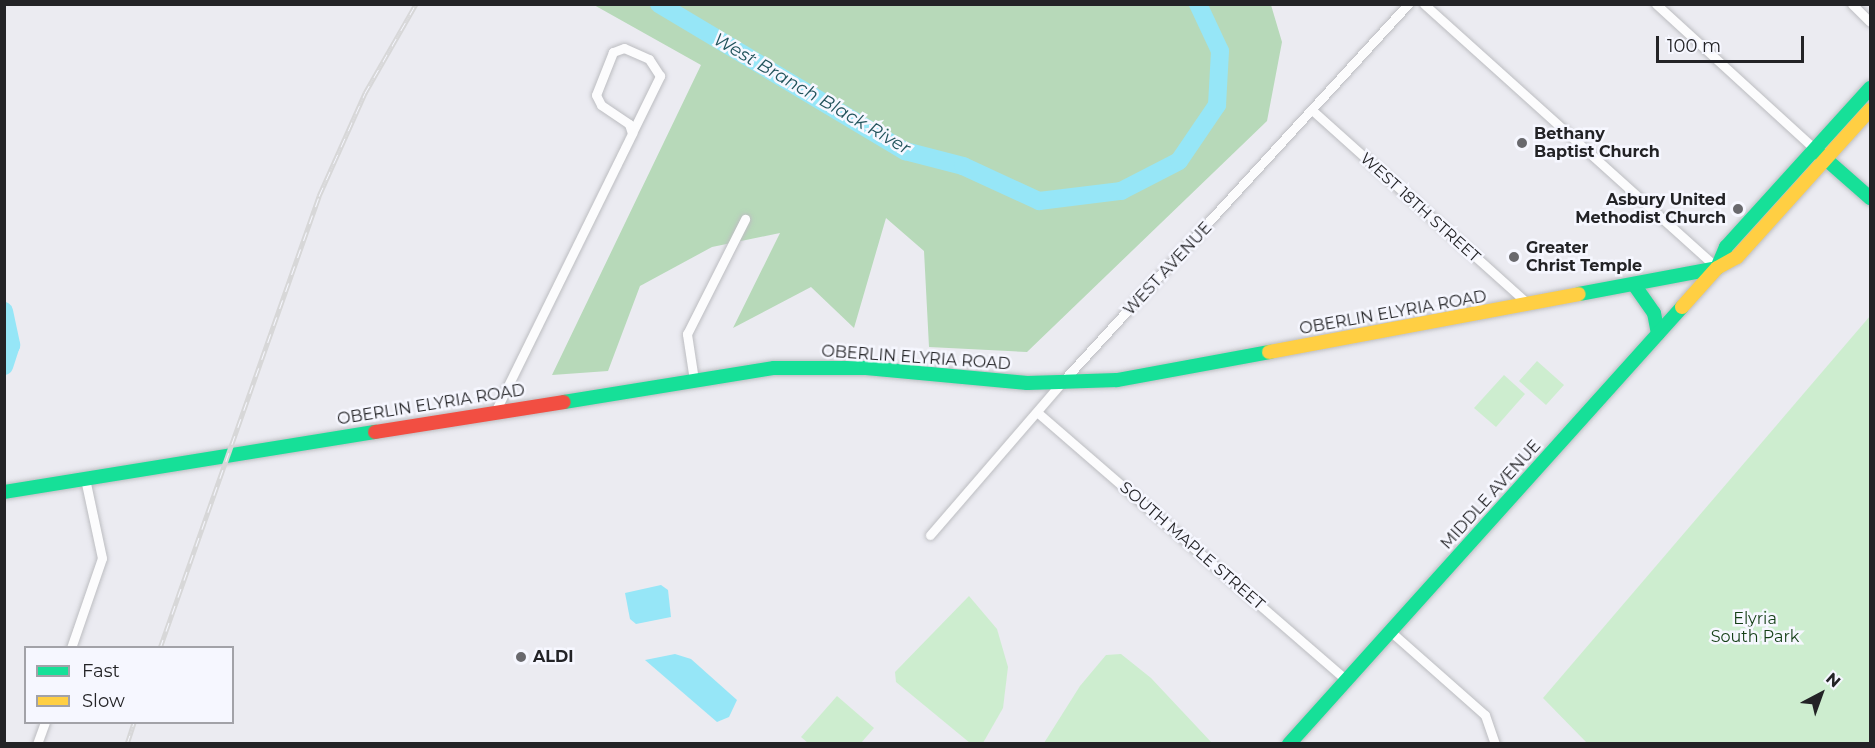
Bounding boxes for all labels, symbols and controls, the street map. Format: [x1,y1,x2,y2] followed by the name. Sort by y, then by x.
[1659,24,1808,62] scale bar
[710,29,914,159] water label: West Branch Black River
[1667,35,1721,57] text: 100 m
[1534,124,1660,162] place label: Bethany Baptist Church
[1515,136,1529,150] marker: Bethany Baptist Church
[1356,149,1484,267] street label: WEST 18TH STREET
[1575,190,1726,228] place label: Asbury United Methodist Church
[1731,202,1745,216] marker: Asbury United Methodist Church
[1120,218,1216,320] street label: WEST AVENUE
[1526,238,1642,276] place label: Greater Christ Temple
[1507,250,1521,264] marker: Greater Christ Temple
[1298,287,1488,339] street label: OBERLIN ELYRIA ROAD
[821,342,1011,374] street label: OBERLIN ELYRIA ROAD
[336,381,526,429] street label: OBERLIN ELYRIA ROAD
[1437,437,1545,553] street label: MIDDLE AVENUE
[1116,478,1268,614] street label: SOUTH MAPLE STREET
[1711,609,1799,647] park label: Elyria South Park
[24,646,234,724] legend
[533,647,573,667] place label: ALDI
[514,650,528,664] marker: ALDI
[82,660,120,682] text: Fast
[1791,664,1851,724] north arrow
[1822,669,1844,691] text: N
[82,690,125,712] text: Slow

